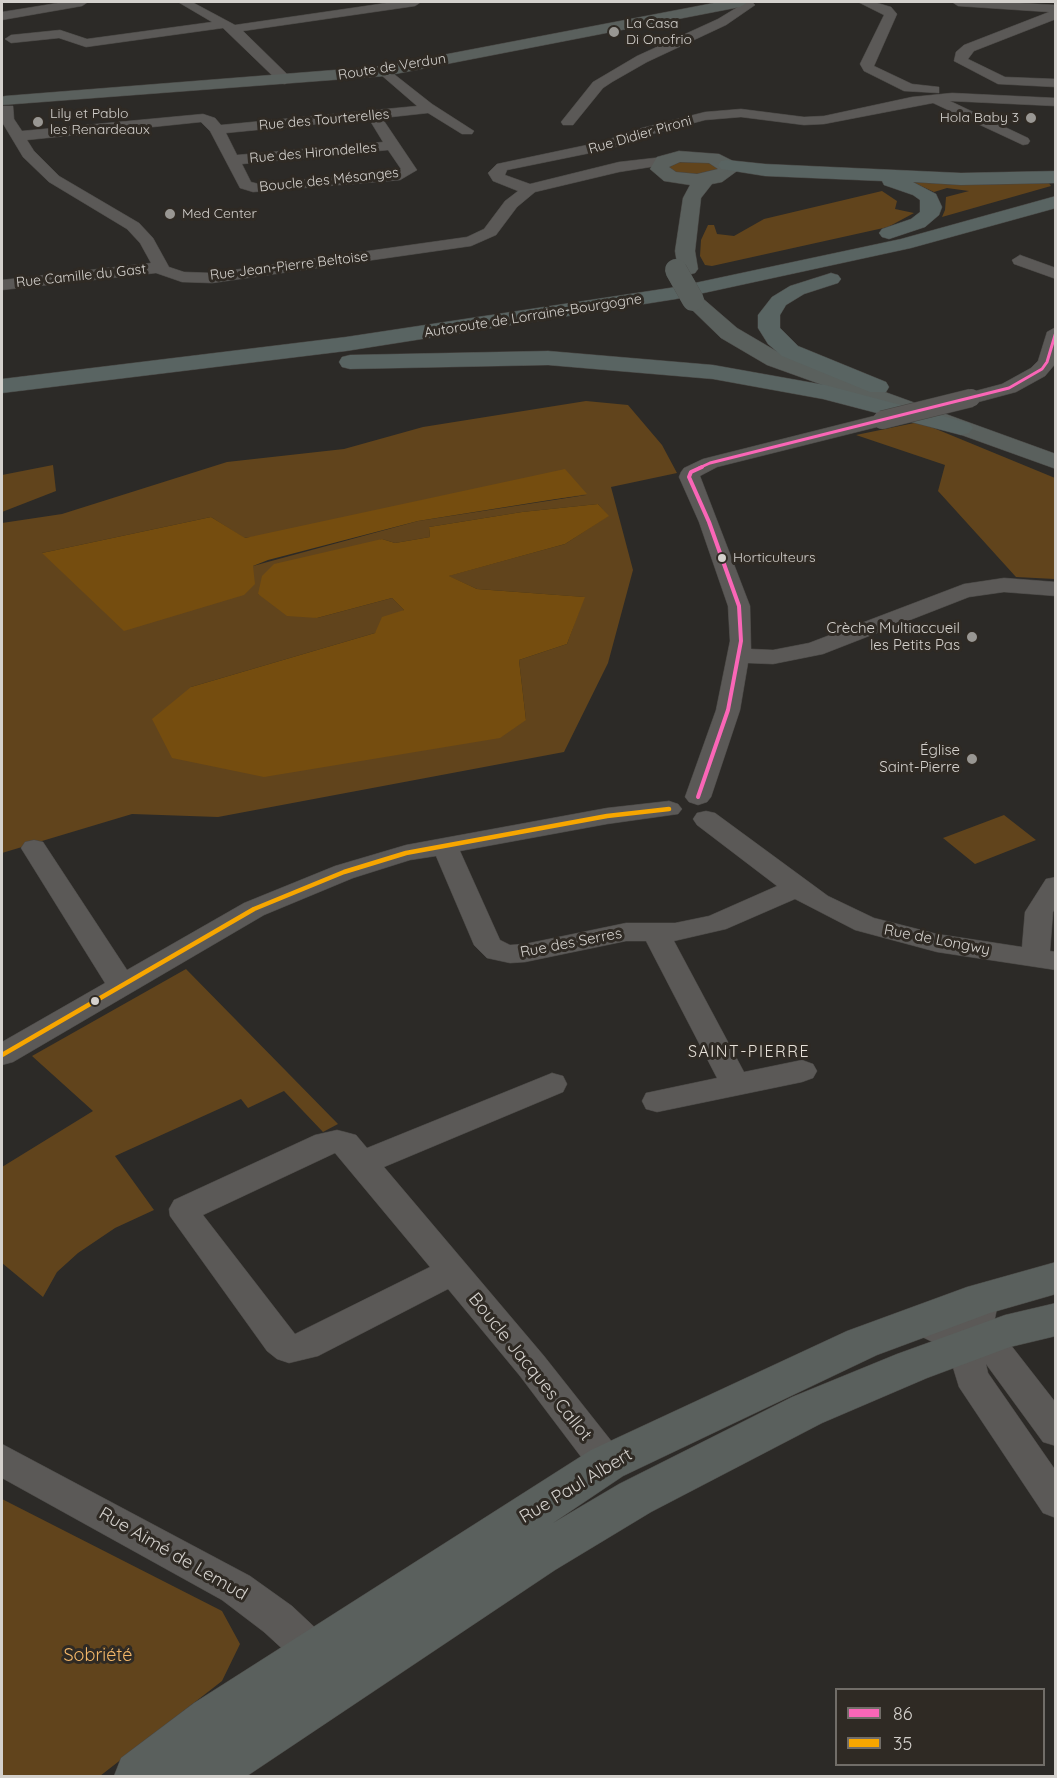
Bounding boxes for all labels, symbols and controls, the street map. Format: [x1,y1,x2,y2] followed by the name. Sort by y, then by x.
[626,16,692,48] place label: La Casa Di Onofrio
[607,25,621,39] marker: La Casa Di Onofrio
[337,50,447,84] street label: Route de Verdun
[50,106,150,138] place label: Lily et Pablo les Renardeaux
[258,106,390,134] street label: Rue des Tourterelles
[940,110,1019,126] place label: Hola Baby 3
[1024,111,1038,125] marker: Hola Baby 3
[586,112,694,158] street label: Rue Didier Pironi
[31,115,45,129] marker: Lily et Pablo les Renardeaux
[249,139,377,167] street label: Rue des Hirondelles
[258,164,400,196] street label: Boucle des Mésanges
[182,206,257,222] place label: Med Center
[163,207,177,221] marker: Med Center
[209,248,369,284] street label: Rue Jean-Pierre Beltoise
[15,261,147,291] street label: Rue Camille du Gast
[423,290,643,342] street label: Autoroute de Lorraine-Bourgogne
[733,550,816,566] place label: Horticulteurs
[716,552,728,564] marker: Horticulteurs
[826,619,960,654] place label: Crèche Multiaccueil les Petits Pas
[965,630,979,644] marker: Crèche Multiaccueil les Petits Pas
[879,741,960,776] place label: Église Saint-Pierre
[965,752,979,766] marker: Église Saint-Pierre
[883,921,991,959] street label: Rue de Longwy
[519,924,623,962] street label: Rue des Serres
[89,995,101,1007] unlabelled marker
[688,1042,810,1062] district label: SAINT-PIERRE
[464,1289,596,1445] street label: Boucle Jacques Callot
[516,1444,636,1528] street label: Rue Paul Albert
[95,1503,251,1605] street label: Rue Aimé de Lemud
[63,1645,133,1667] park label: Sobriété
[835,1688,1045,1766] legend
[893,1702,912,1725] text: 86
[893,1732,912,1755] text: 35

